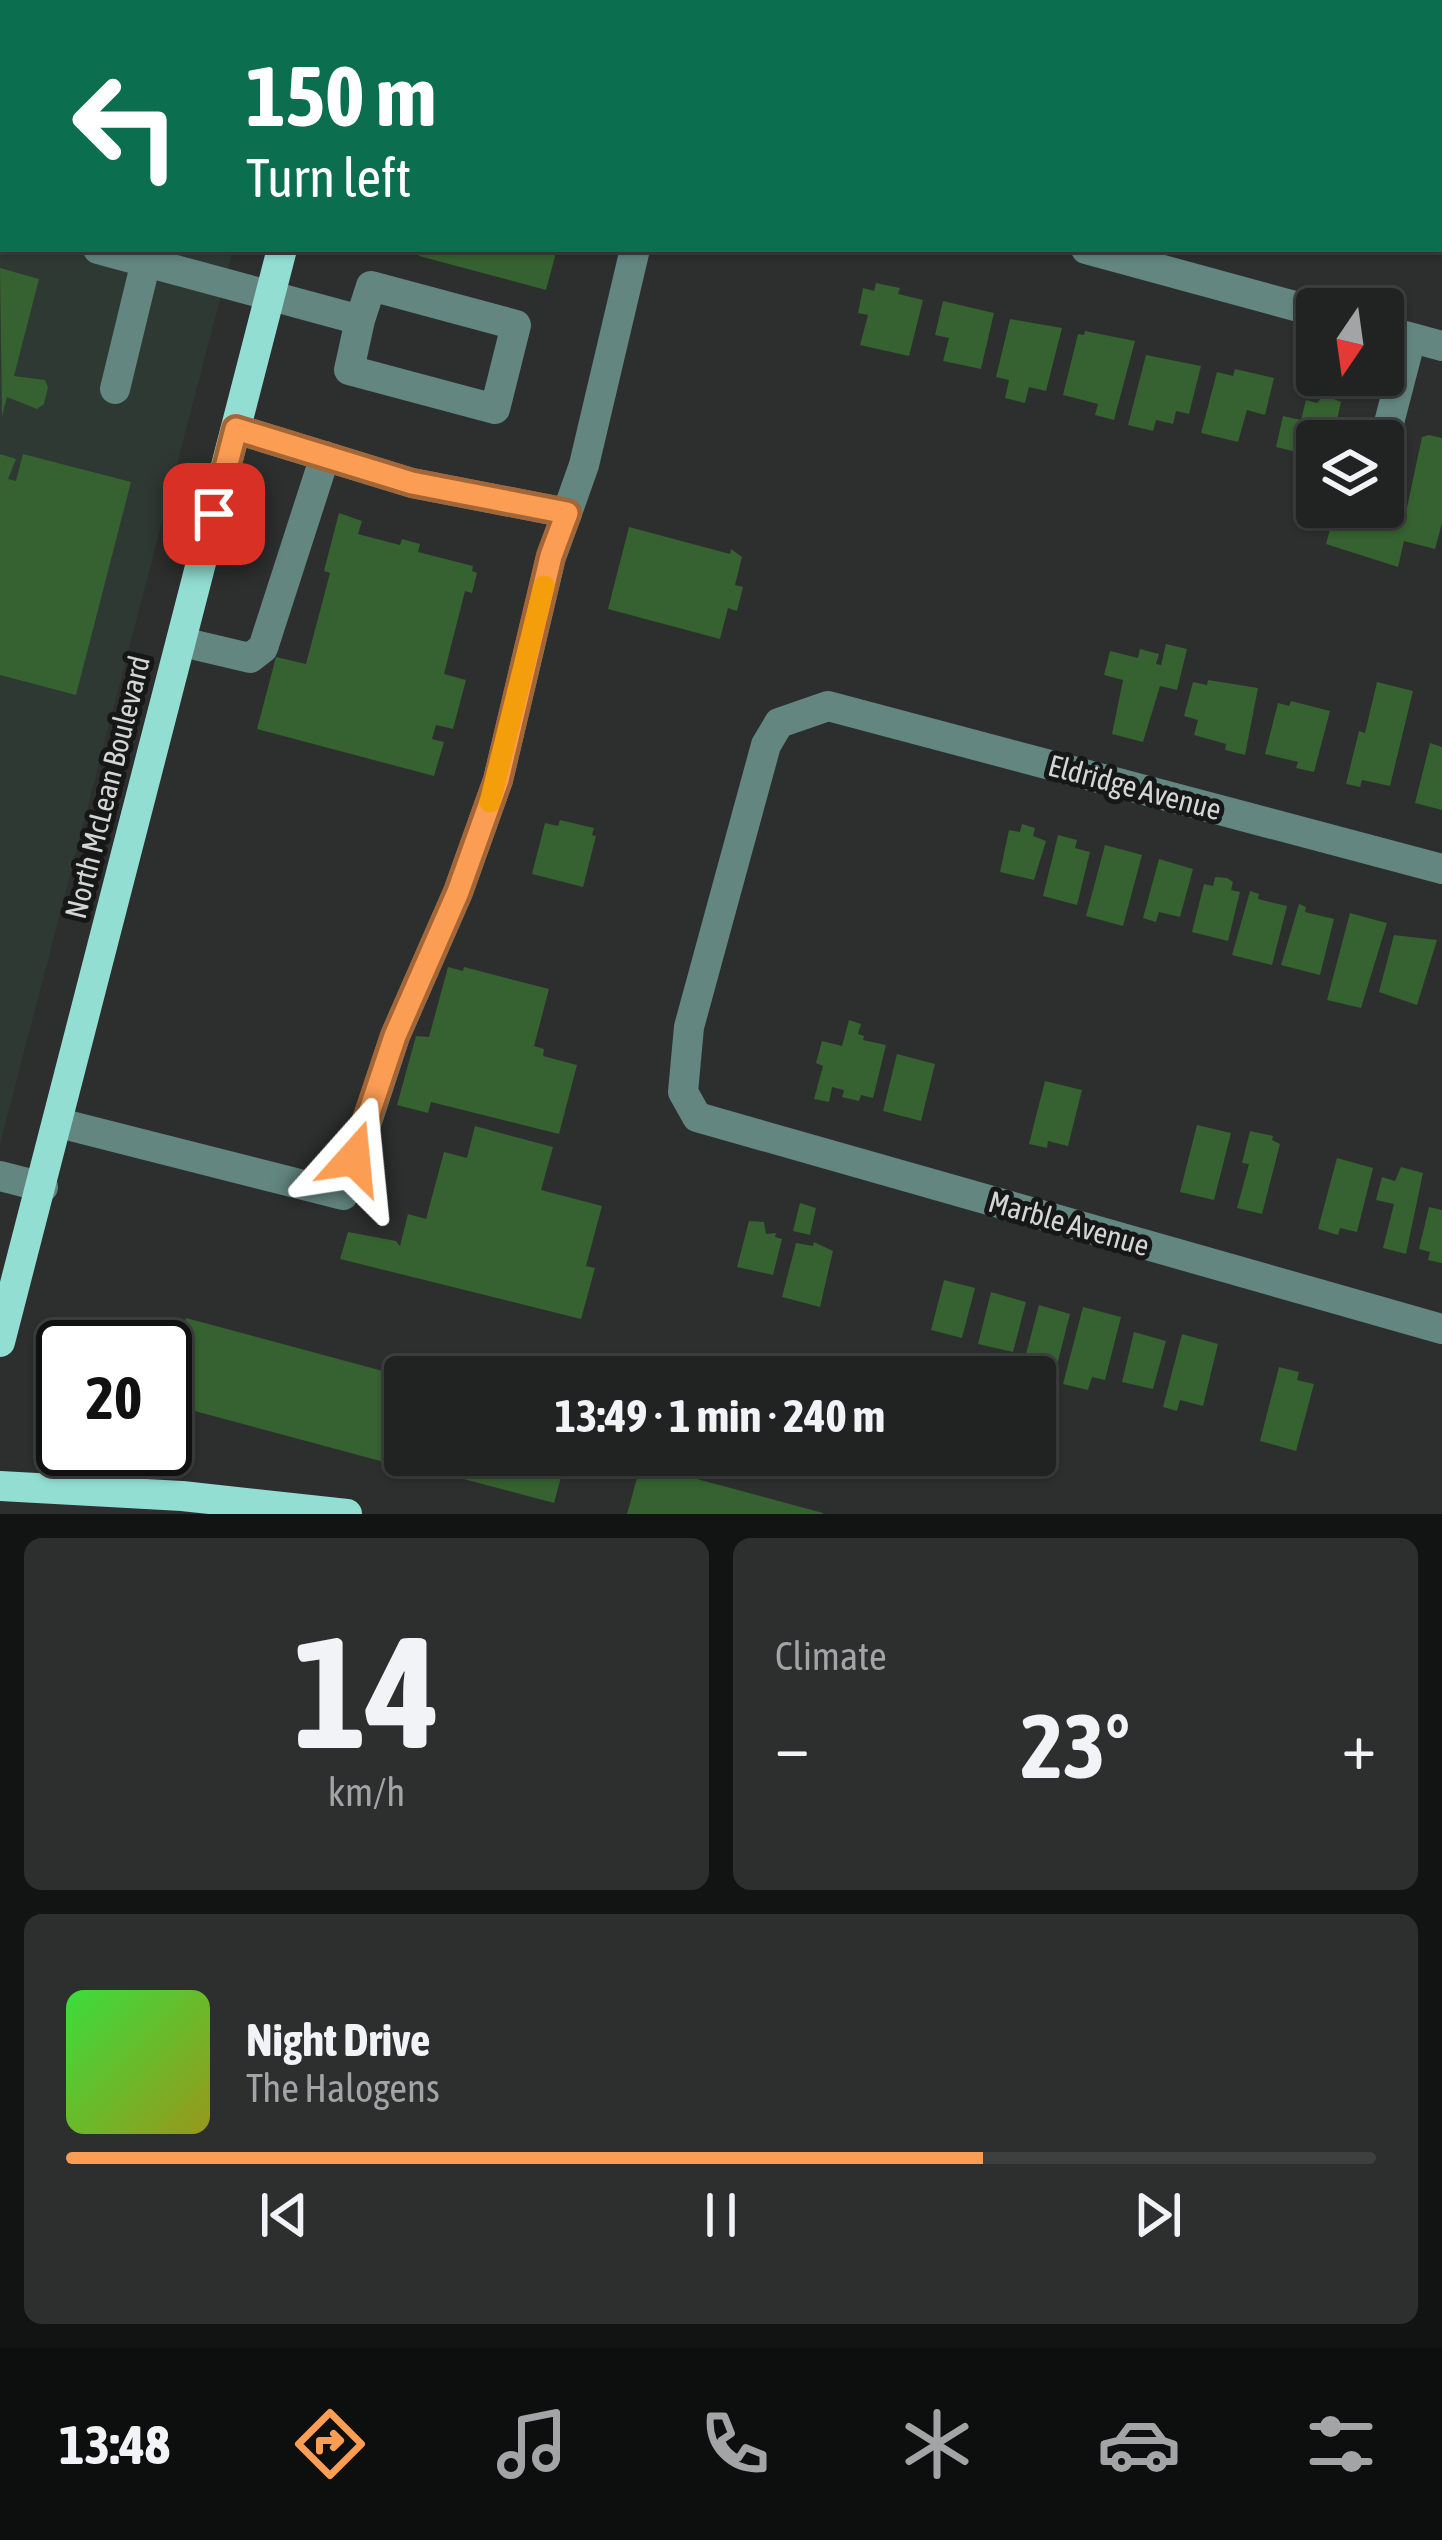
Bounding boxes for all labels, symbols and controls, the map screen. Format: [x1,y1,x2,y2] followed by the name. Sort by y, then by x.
[48,48,204,204] icon: left
[246,48,436,144] text: 150 m
[246,147,411,208] text: Turn left
[1296,288,1404,396] north arrow
[1296,288,1404,528] map controls
[1296,420,1404,528] button: layers
[163,463,265,565] pin
[181,481,247,547] icon: arrive
[58,652,156,922] street label: North McLean Boulevard
[1045,748,1225,826] street label: Eldridge Avenue
[291,1095,417,1221] position arrow
[985,1184,1153,1262] street label: Marble Avenue
[36,1320,192,1476] speed limit sign: 20
[555,1390,885,1442] text: 13:49 · 1 min · 240 m
[293,1602,440,1781] text: 14
[775,1634,887,1678] text: Climate
[1021,1694,1130,1797] text: 23°
[775,1707,809,1783] text: −
[1342,1707,1376,1783] text: +
[328,1770,405,1814] text: km/h
[246,2014,431,2066] text: Night Drive
[246,2066,440,2110] text: The Halogens
[251,2182,317,2248] icon: previous
[688,2182,754,2248] icon: pause
[1125,2182,1191,2248] icon: next
[288,2402,372,2486] icon: directions
[490,2402,574,2486] icon: music
[693,2402,777,2486] icon: phone
[895,2402,979,2486] icon: climate
[1097,2402,1181,2486] icon: car
[1299,2402,1383,2486] icon: filters
[59,2414,170,2475] text: 13:48

